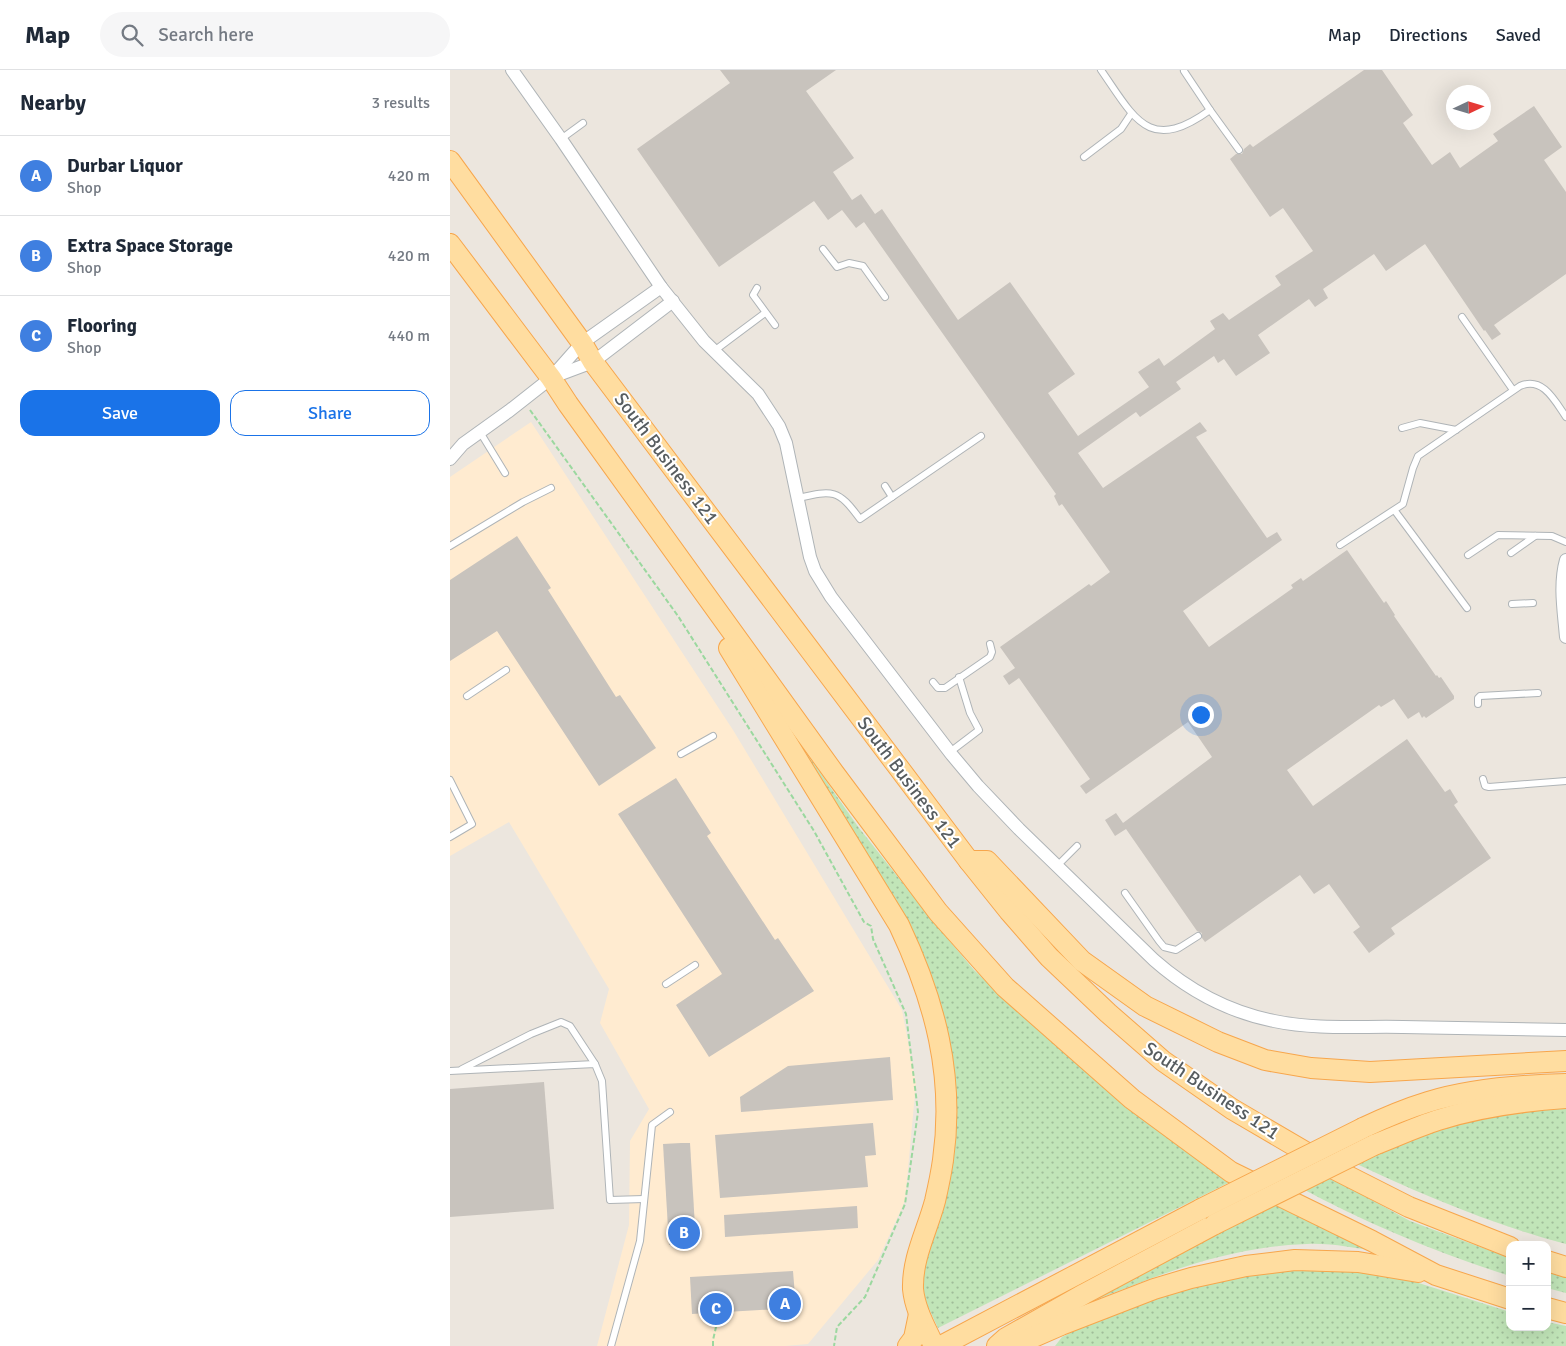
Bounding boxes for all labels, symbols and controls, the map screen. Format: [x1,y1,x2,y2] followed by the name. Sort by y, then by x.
[100,12,450,57] search box
[25,20,70,50] text: Map
[118,21,146,49] icon: search
[158,23,254,47] text: Search here
[1328,24,1361,46] text: Map
[1389,24,1468,46] text: Directions
[1496,24,1541,46] text: Saved
[1446,85,1491,130] north arrow
[20,90,86,116] text: Nearby
[371,93,430,113] text: 3 results
[67,154,183,178] text: Durbar Liquor
[31,166,41,186] text: A
[388,166,430,186] text: 420 m
[67,178,101,198] text: Shop
[67,234,233,258] text: Extra Space Storage
[31,246,41,266] text: B
[388,246,430,266] text: 420 m
[67,258,101,278] text: Shop
[67,314,137,338] text: Flooring
[31,326,41,346] text: C
[388,326,430,346] text: 440 m
[67,338,101,358] text: Shop
[609,388,724,529] street label: South Business 121
[20,390,220,436] button: Save
[230,390,430,436] button: Share
[1188,702,1214,728] your location
[852,712,967,853] street label: South Business 121
[1139,1036,1284,1145] street label: South Business 121
[668,1214,700,1252] pin: B
[1506,1241,1551,1331] map controls
[1506,1241,1551,1286] button: +
[769,1285,801,1323] pin: A
[1506,1286,1551,1331] button: −
[700,1290,732,1328] pin: C

